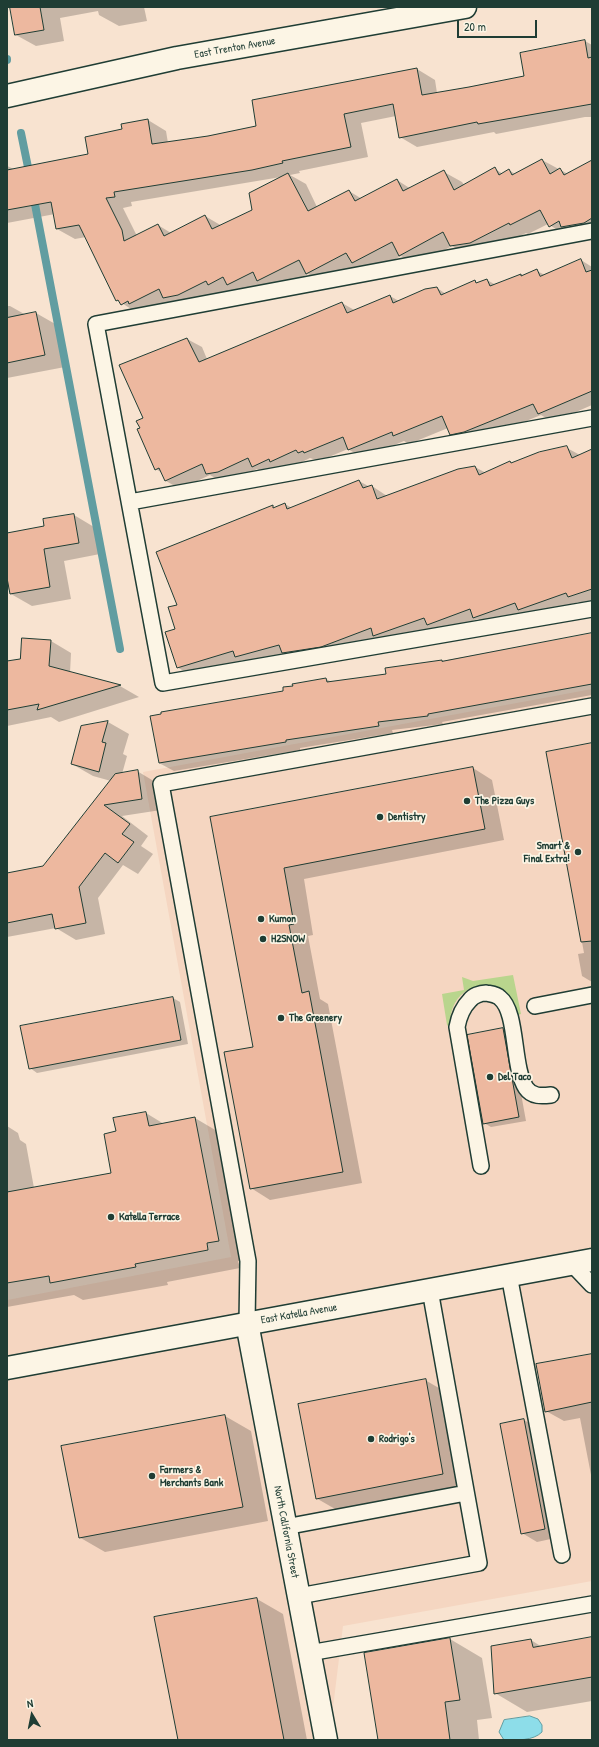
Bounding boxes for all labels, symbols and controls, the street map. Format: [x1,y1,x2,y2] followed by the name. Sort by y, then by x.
[459,12,539,38] scale bar
[464,18,486,35] text: 20 m
[193,34,277,62] street label: East Trenton Avenue
[475,794,534,808] place label: The Pizza Guys
[462,796,472,806] marker: The Pizza Guys
[388,810,426,824] place label: Dentistry
[375,812,385,822] marker: Dentistry
[524,839,570,865] place label: Smart & Final Extra!
[573,847,583,857] marker: Smart & Final Extra!
[269,912,296,926] place label: Kumon
[256,914,266,924] marker: Kumon
[271,932,305,946] place label: H2SNOW
[258,934,268,944] marker: H2SNOW
[289,1011,342,1025] place label: The Greenery
[276,1013,286,1023] marker: The Greenery
[498,1070,531,1084] place label: Del Taco
[485,1072,495,1082] marker: Del Taco
[119,1210,180,1224] place label: Katella Terrace
[106,1212,116,1222] marker: Katella Terrace
[260,1301,338,1327] street label: East Katella Avenue
[379,1432,415,1446] place label: Rodrigo's
[366,1434,376,1444] marker: Rodrigo's
[160,1463,223,1489] place label: Farmers & Merchants Bank
[147,1471,157,1481] marker: Farmers & Merchants Bank
[271,1485,301,1579] street label: North California Street
[12,1695,52,1735] north arrow
[26,1696,34,1711] text: N

